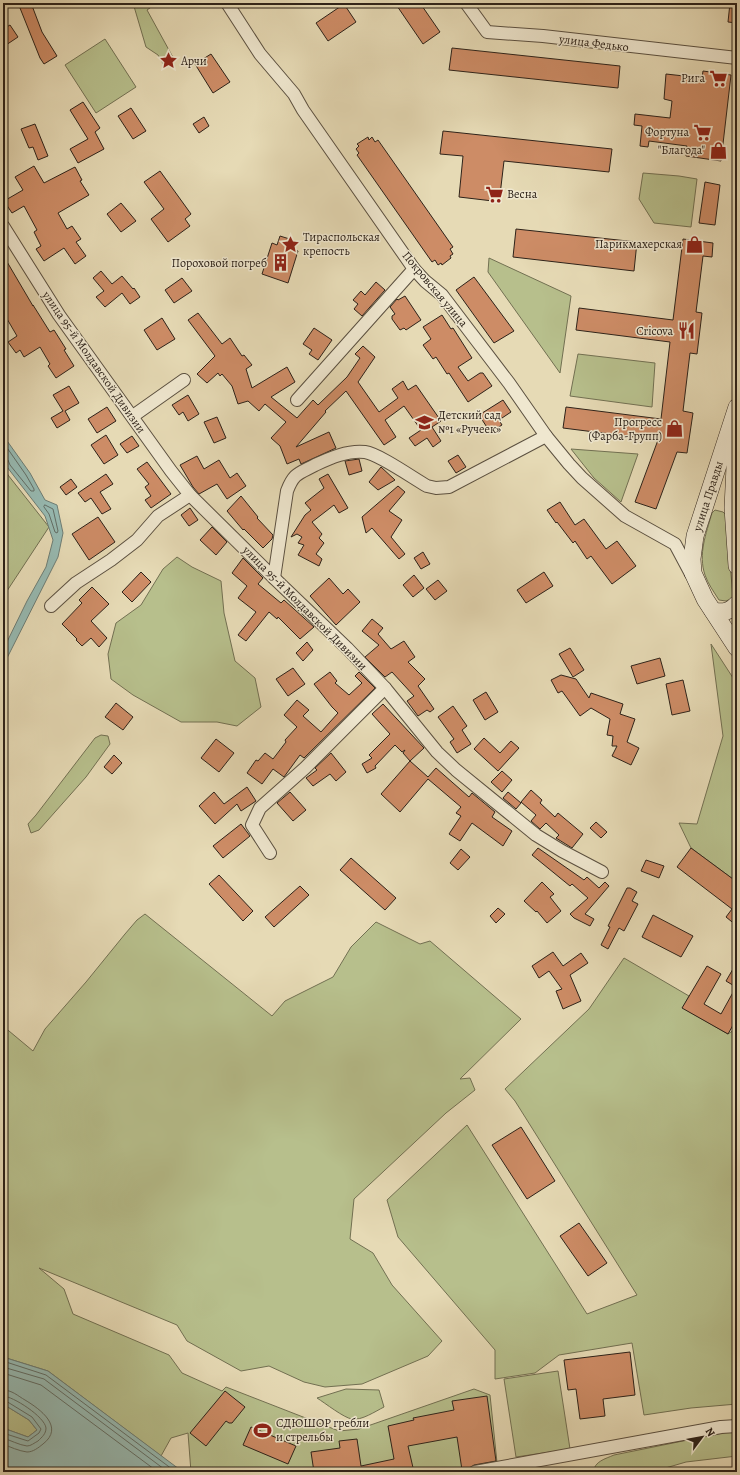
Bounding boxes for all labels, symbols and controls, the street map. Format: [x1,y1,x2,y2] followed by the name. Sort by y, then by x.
[557,31,630,55] street label: улица Федько
[158,51,178,71] place icon: Арчи
[180,53,207,69] place label: Арчи
[708,68,728,88] supermarket icon: Рига
[681,70,705,86] place label: Рига
[692,122,712,142] supermarket icon: Фортуна
[645,124,689,140] place label: Фортуна
[708,140,728,160] shop icon: "Благода"
[658,142,705,158] place label: "Благода"
[484,184,504,204] supermarket icon: Весна
[507,186,538,202] place label: Весна
[303,229,380,259] place label: Тираспольская крепость
[280,234,300,254] place icon: Тираспольская крепость
[685,234,705,254] shop icon: Парикмахерская
[595,236,682,252] place label: Парикмахерская
[399,248,472,331] street label: Покровская улица
[270,253,290,273] building icon: Пороховой погреб
[172,255,267,271] place label: Пороховой погреб
[38,287,149,436] street label: улица 95-й Молдавской Дивизии
[676,321,696,341] restaurant icon: Cricova
[636,323,673,339] place label: Cricova
[438,407,501,437] place label: Детский сад №1 «Ручеек»
[415,412,435,432] school or university icon: Детский сад №1 «Ручеек»
[588,414,662,444] place label: Прогресс (Фарба-Групп)
[665,419,685,439] shop icon: Прогресс (Фарба-Групп)
[689,459,727,534] street label: улица Правды
[239,542,371,674] street label: улица 95-й Молдавской Дивизии
[276,1415,369,1445] place label: СДЮШОР гребли и стрельбы
[682,1417,722,1457] north arrow
[253,1420,273,1440] sports icon: СДЮШОР гребли и стрельбы
[702,1425,719,1439] text: N

